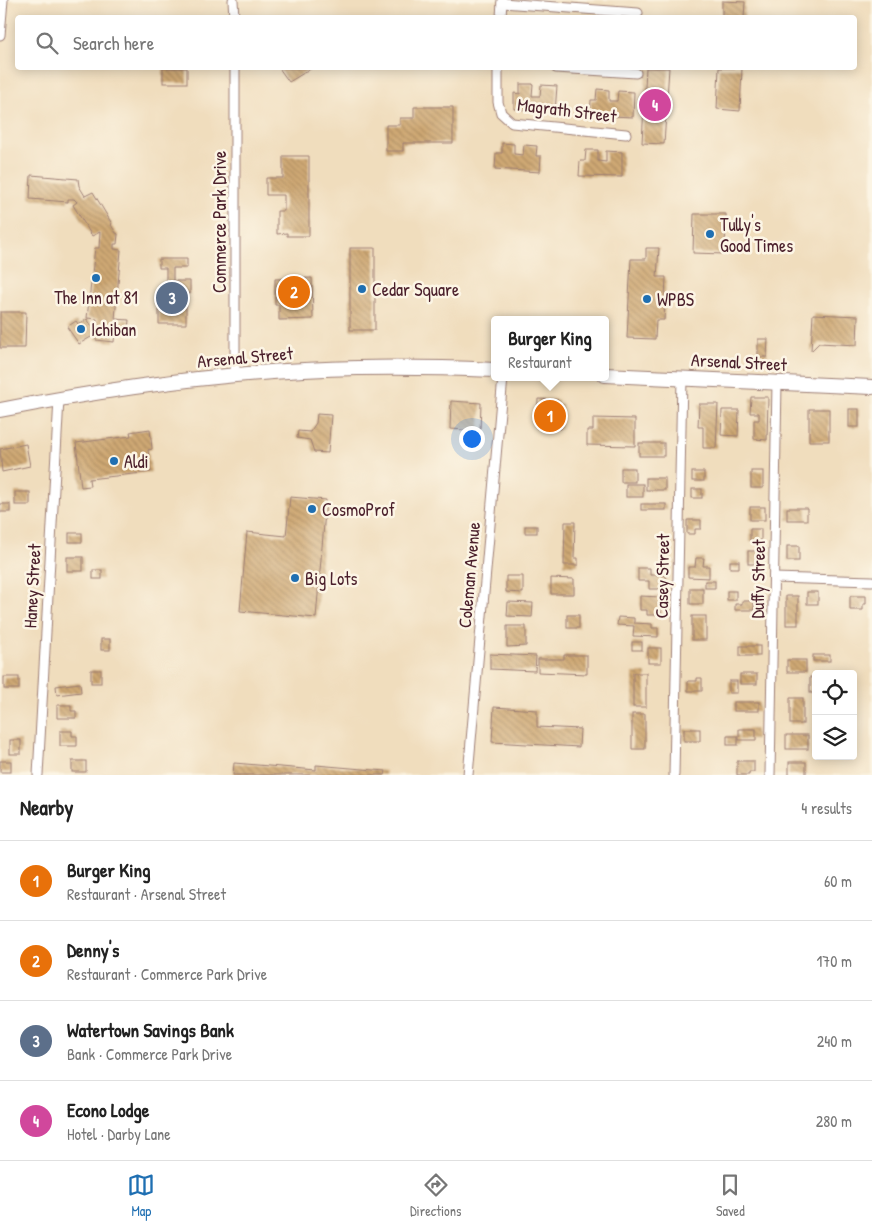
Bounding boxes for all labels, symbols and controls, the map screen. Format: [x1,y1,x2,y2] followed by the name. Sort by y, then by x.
[15,15,857,70] search box
[33,29,61,57] icon: search
[73,30,154,56] text: Search here
[639,86,671,124] pin: 4
[516,92,619,129] street label: Magrath Street
[207,151,232,293] street label: Commerce Park Drive
[720,212,793,258] place label: Tully's Good Times
[704,228,716,240] marker: Tully's Good Times
[90,272,102,284] marker: The Inn at 81
[278,273,310,311] pin: 2
[372,277,459,302] place label: Cedar Square
[156,279,188,317] pin: 3
[356,283,368,295] marker: Cedar Square
[54,285,138,310] place label: The Inn at 81
[657,287,694,312] place label: WPBS
[641,293,653,305] marker: WPBS
[491,316,609,381] popup
[91,317,136,342] place label: Ichiban
[75,323,87,335] marker: Ichiban
[508,325,592,351] text: Burger King
[196,340,295,374] street label: Arsenal Street
[690,347,788,377] street label: Arsenal Street
[508,351,571,373] text: Restaurant
[534,397,566,435] pin: 1
[459,426,485,452] your location
[124,449,149,474] place label: Aldi
[108,455,120,467] marker: Aldi
[322,497,395,522] place label: CosmoProf
[306,503,318,515] marker: CosmoProf
[452,521,486,629] street label: Coleman Avenue
[649,533,675,619] street label: Casey Street
[745,539,771,619] street label: Duffy Street
[17,542,47,629] street label: Haney Street
[305,566,357,591] place label: Big Lots
[289,572,301,584] marker: Big Lots
[812,670,857,760] map controls
[812,670,857,715] button: locate
[812,715,857,760] button: layers
[20,793,73,822] text: Nearby
[801,797,852,819] text: 4 results
[67,857,151,883] text: Burger King
[33,870,39,892] text: 1
[824,870,852,892] text: 60 m
[67,883,226,905] text: Restaurant · Arsenal Street
[67,937,119,963] text: Denny's
[32,950,40,972] text: 2
[817,950,852,972] text: 170 m
[67,963,267,985] text: Restaurant · Commerce Park Drive
[67,1017,234,1043] text: Watertown Savings Bank
[32,1030,40,1052] text: 3
[817,1030,852,1052] text: 240 m
[67,1043,232,1065] text: Bank · Commerce Park Drive
[67,1097,149,1123] text: Econo Lodge
[33,1110,39,1132] text: 4
[816,1110,852,1132] text: 280 m
[67,1123,171,1145] text: Hotel · Darby Lane
[127,1171,155,1220] tab: Map
[410,1171,461,1220] tab: Directions
[716,1171,745,1220] tab: Saved

